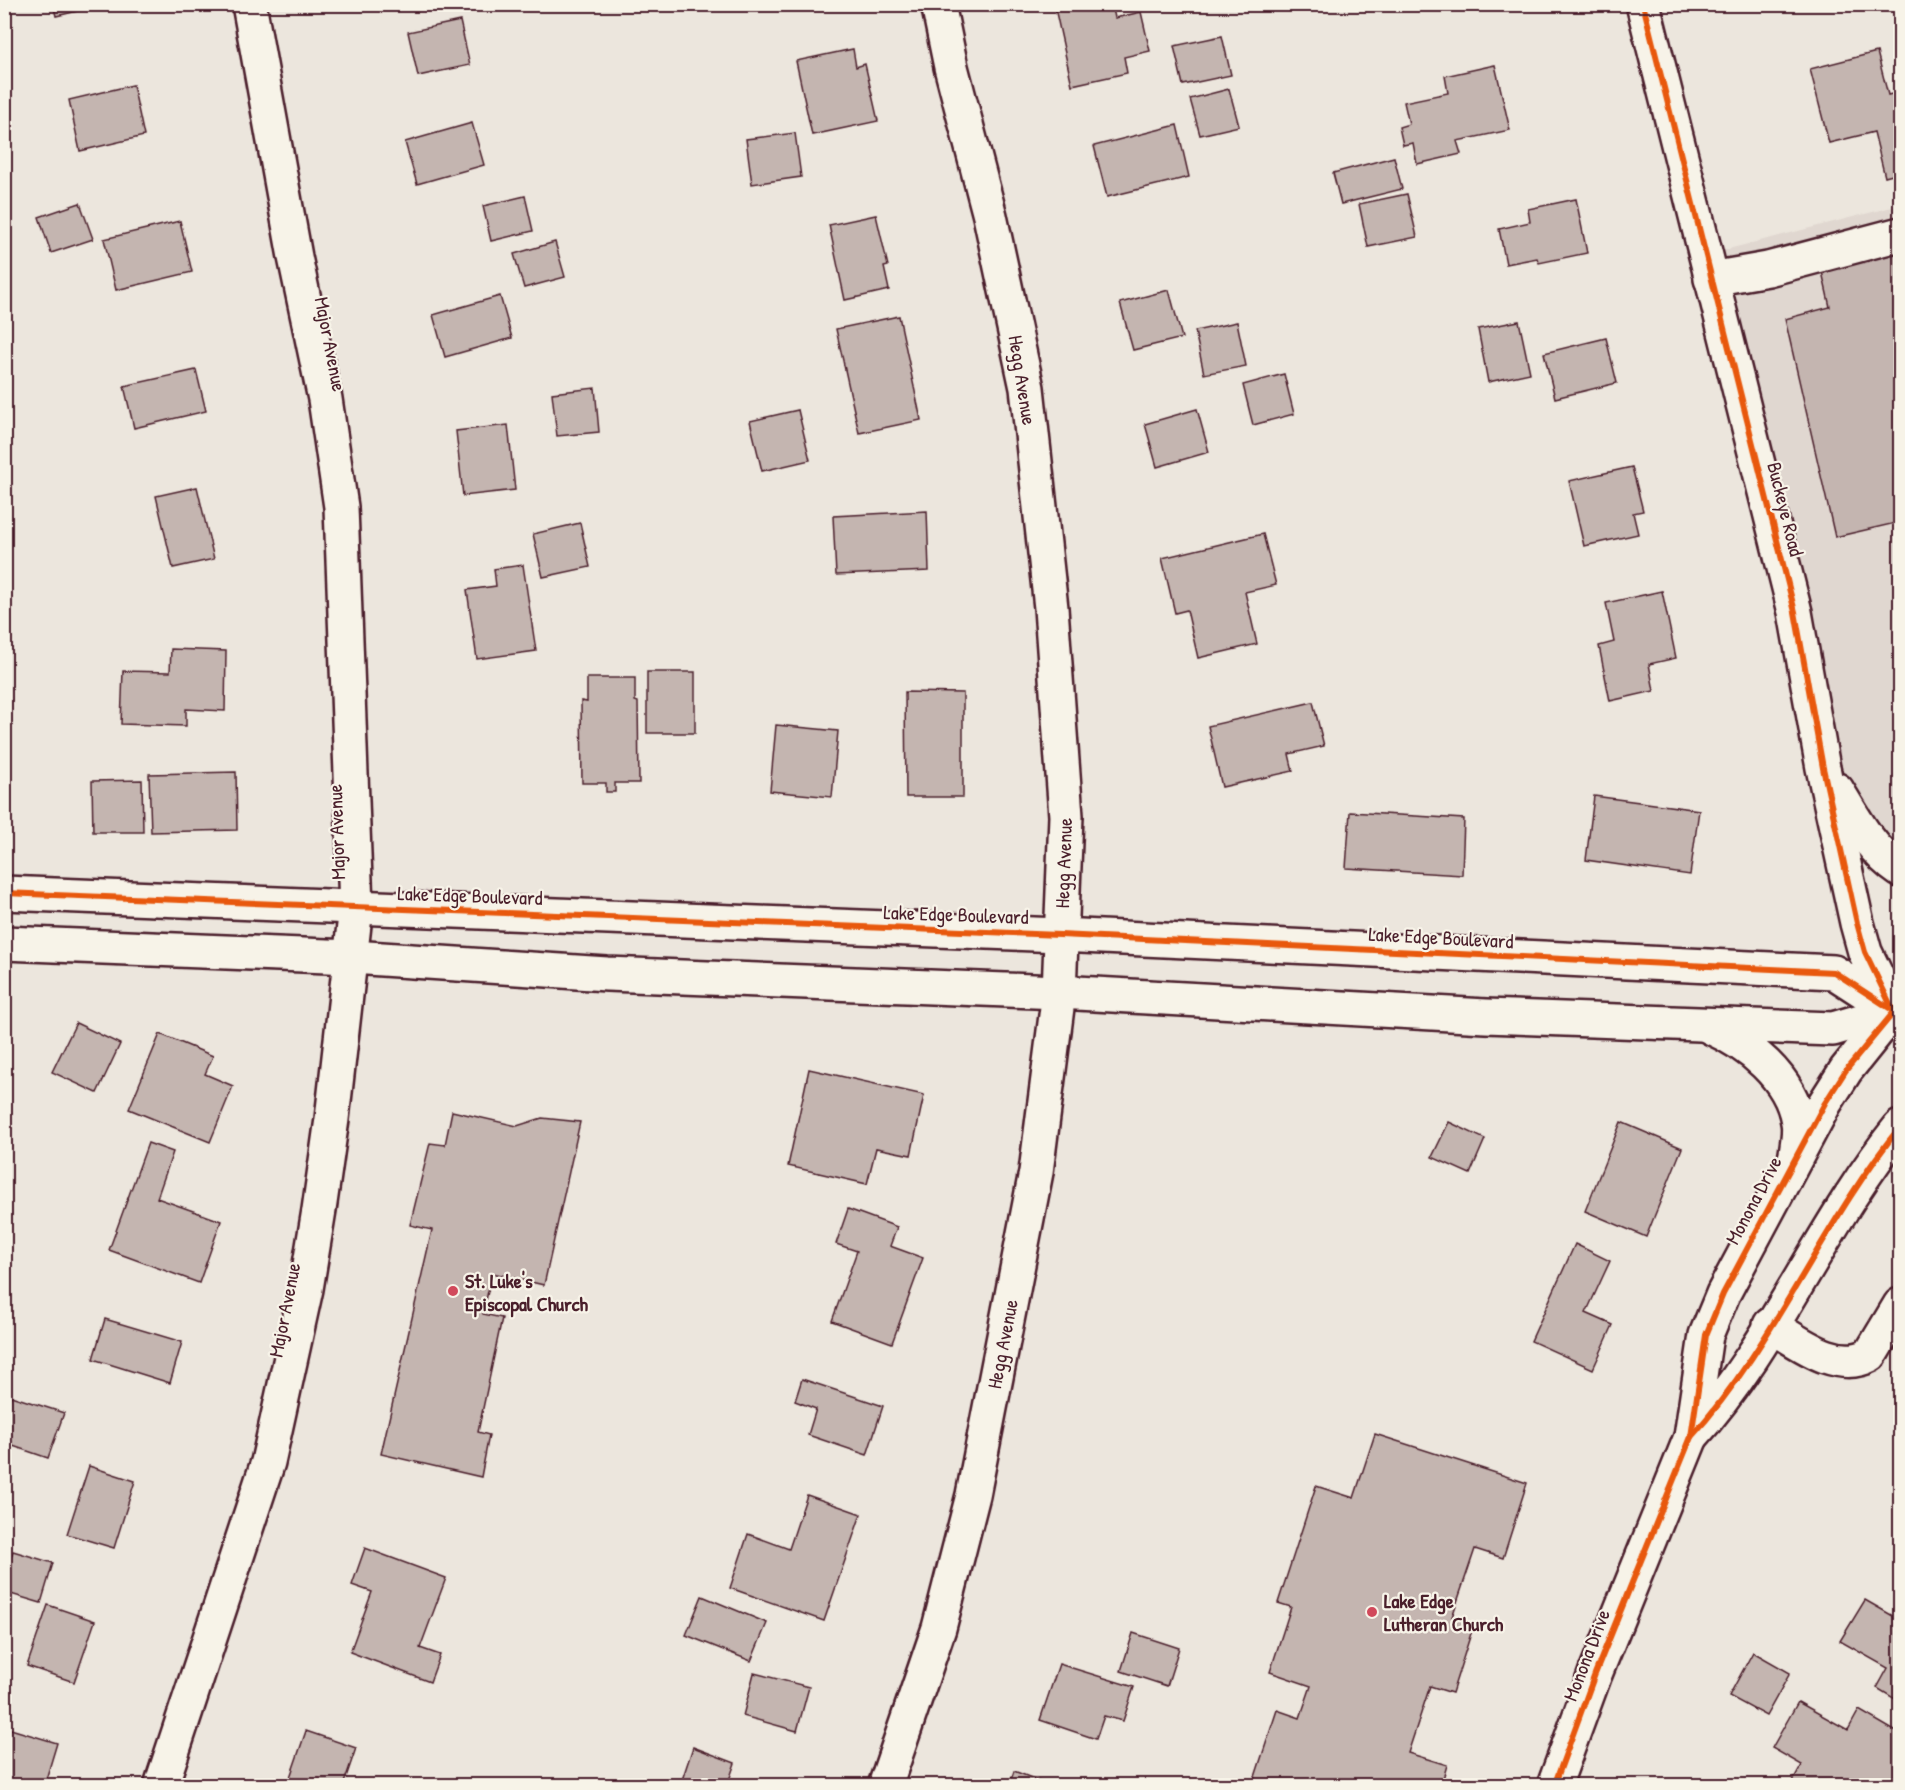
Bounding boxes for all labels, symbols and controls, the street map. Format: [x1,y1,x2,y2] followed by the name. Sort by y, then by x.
[309,295,353,393] street label: Major Avenue
[1003,333,1043,427] street label: Hegg Avenue
[1761,459,1811,559] street label: Buckeye Road
[321,784,351,880] street label: Major Avenue
[1048,817,1078,909] street label: Hegg Avenue
[397,879,543,911] street label: Lake Edge Boulevard
[883,898,1029,930] street label: Lake Edge Boulevard
[1368,920,1514,954] street label: Lake Edge Boulevard
[1719,1151,1788,1249] street label: Monona Drive
[262,1261,306,1359] street label: Major Avenue
[465,1267,589,1318] place label: St. Luke's Episcopal Church
[446,1284,460,1298] marker: St. Luke's Episcopal Church
[980,1297,1024,1391] street label: Hegg Avenue
[1384,1587,1504,1637] place label: Lake Edge Lutheran Church
[1365,1605,1379,1619] marker: Lake Edge Lutheran Church
[1556,1605,1616,1705] street label: Monona Drive

